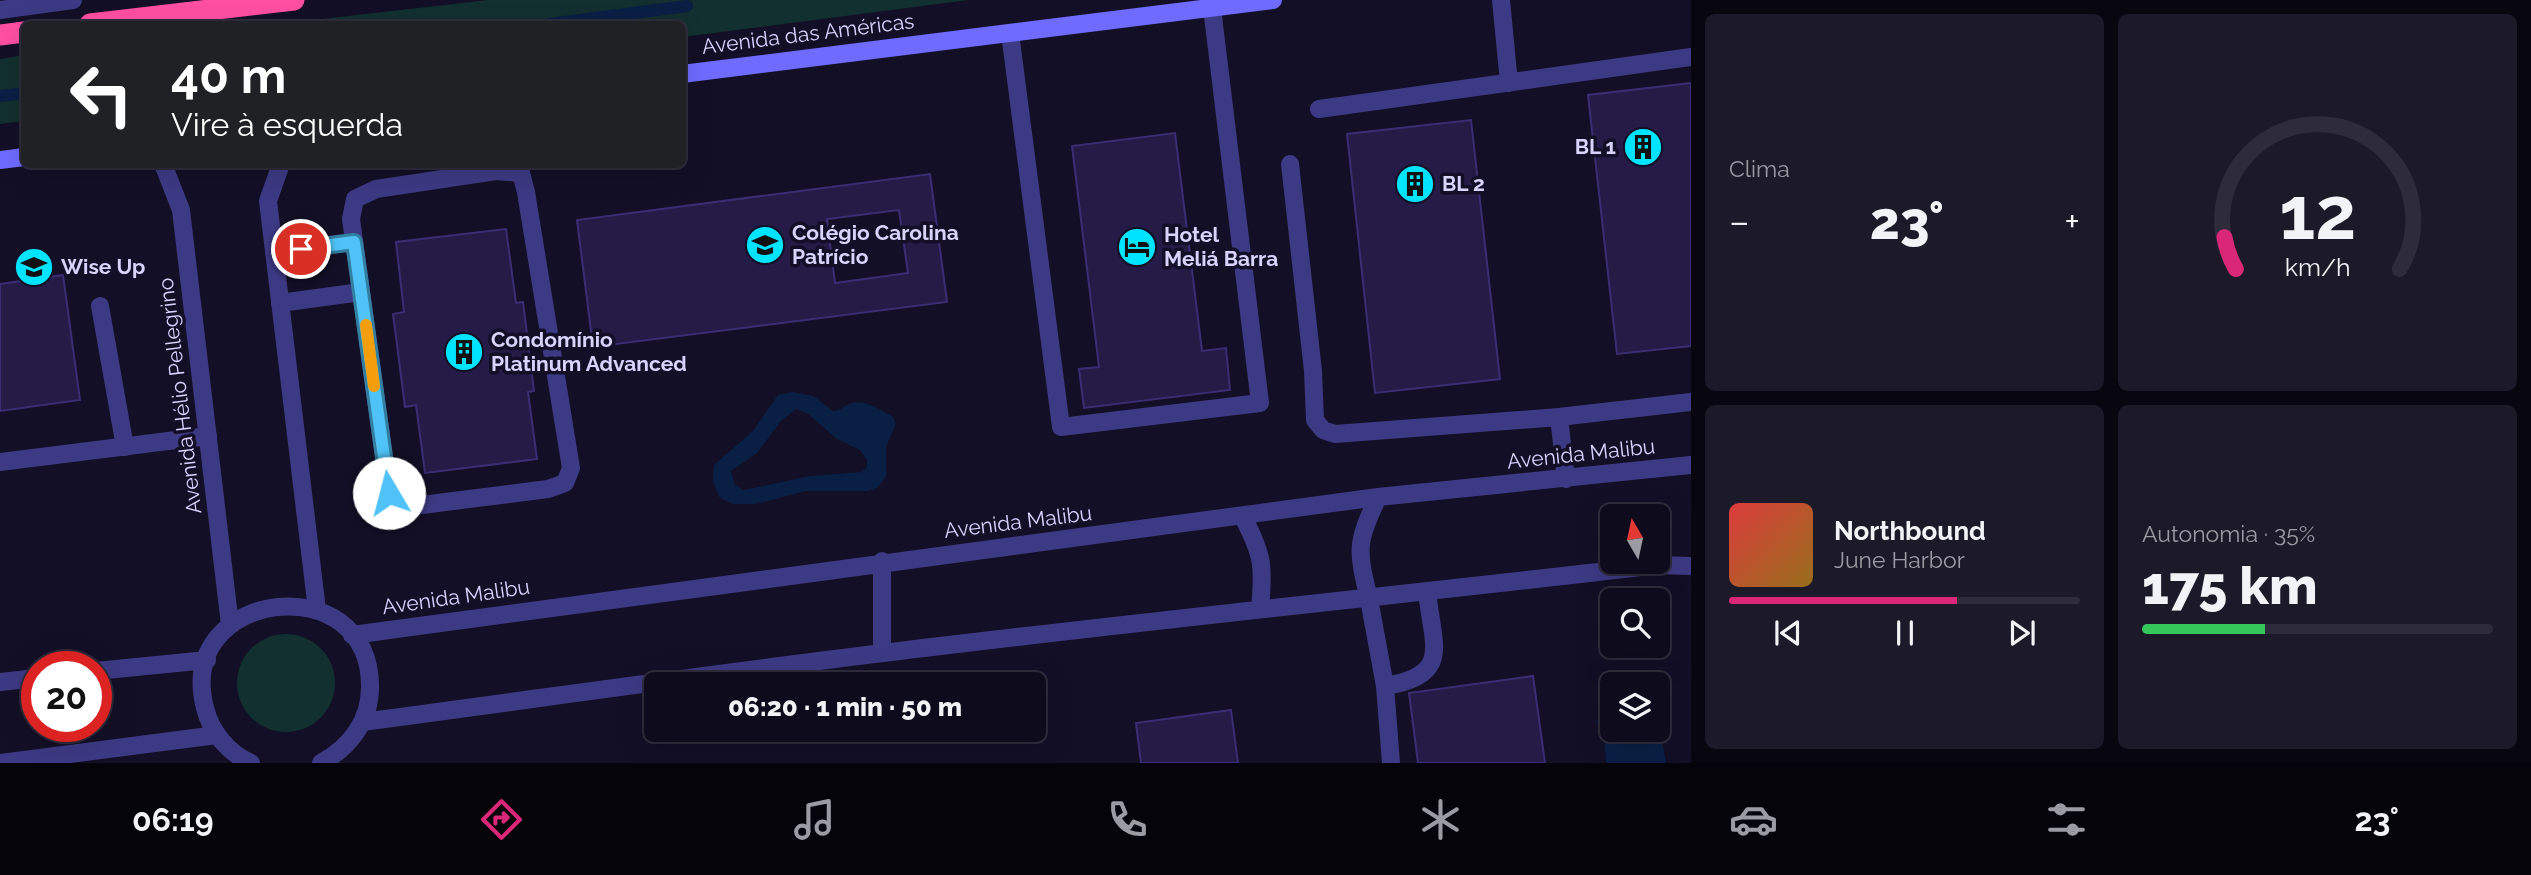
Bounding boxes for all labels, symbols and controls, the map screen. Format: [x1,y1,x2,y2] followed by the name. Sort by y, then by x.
[700,8,915,59] street label: Avenida das Américas
[171,47,286,104] text: 40 m
[56,49,147,140] icon: left
[171,106,403,143] text: Vire à esquerda
[1622,126,1664,168] building icon: BL 1
[1575,134,1616,159] place label: BL 1
[1729,155,1790,182] text: Clima
[1394,163,1436,205] building icon: BL 2
[1442,171,1485,196] place label: BL 2
[2279,171,2356,256] text: 12
[1870,190,1944,251] text: 23°
[1729,199,1749,244] text: −
[2064,199,2080,244] text: +
[271,219,331,279] pin
[792,220,959,269] place label: Colégio Carolina Patrício
[1164,222,1278,271] place label: Hotel Meliá Barra
[744,224,786,266] school or university icon: Colégio Carolina Patrício
[1116,226,1158,268] hotel icon: Hotel Meliá Barra
[282,230,320,268] icon: arrive
[13,246,55,288] school or university icon: Wise Up
[2285,251,2350,281] text: km/h
[61,254,145,279] place label: Wise Up
[153,277,206,516] street label: Avenida Hélio Pellegrino
[491,327,687,376] place label: Condomínio Platinum Advanced
[443,331,485,373] building icon: Condomínio Platinum Advanced
[1506,433,1656,474] street label: Avenida Malibu
[352,456,426,530] position arrow
[943,500,1093,543] street label: Avenida Malibu
[1600,504,1670,574] north arrow
[1600,504,1670,742] map controls
[1834,516,1986,546] text: Northbound
[2142,520,2315,547] text: Autonomia · 35%
[1834,546,1965,573] text: June Harbor
[2142,555,2318,616] text: 175 km
[381,574,531,619] street label: Avenida Malibu
[1600,588,1670,658] button: search
[1769,614,1807,652] icon: previous
[1886,614,1924,652] icon: pause
[2003,614,2041,652] icon: next
[21,651,112,742] speed limit sign: 20
[1600,672,1670,742] button: layers
[728,692,962,722] text: 06:20 · 1 min · 50 m
[477,795,526,844] icon: directions
[790,795,839,844] icon: music
[1103,795,1152,844] icon: phone
[1416,795,1465,844] icon: climate
[1729,795,1778,844] icon: car
[2042,795,2091,844] icon: filters
[132,801,214,838] text: 06:19
[2354,801,2399,838] text: 23°

